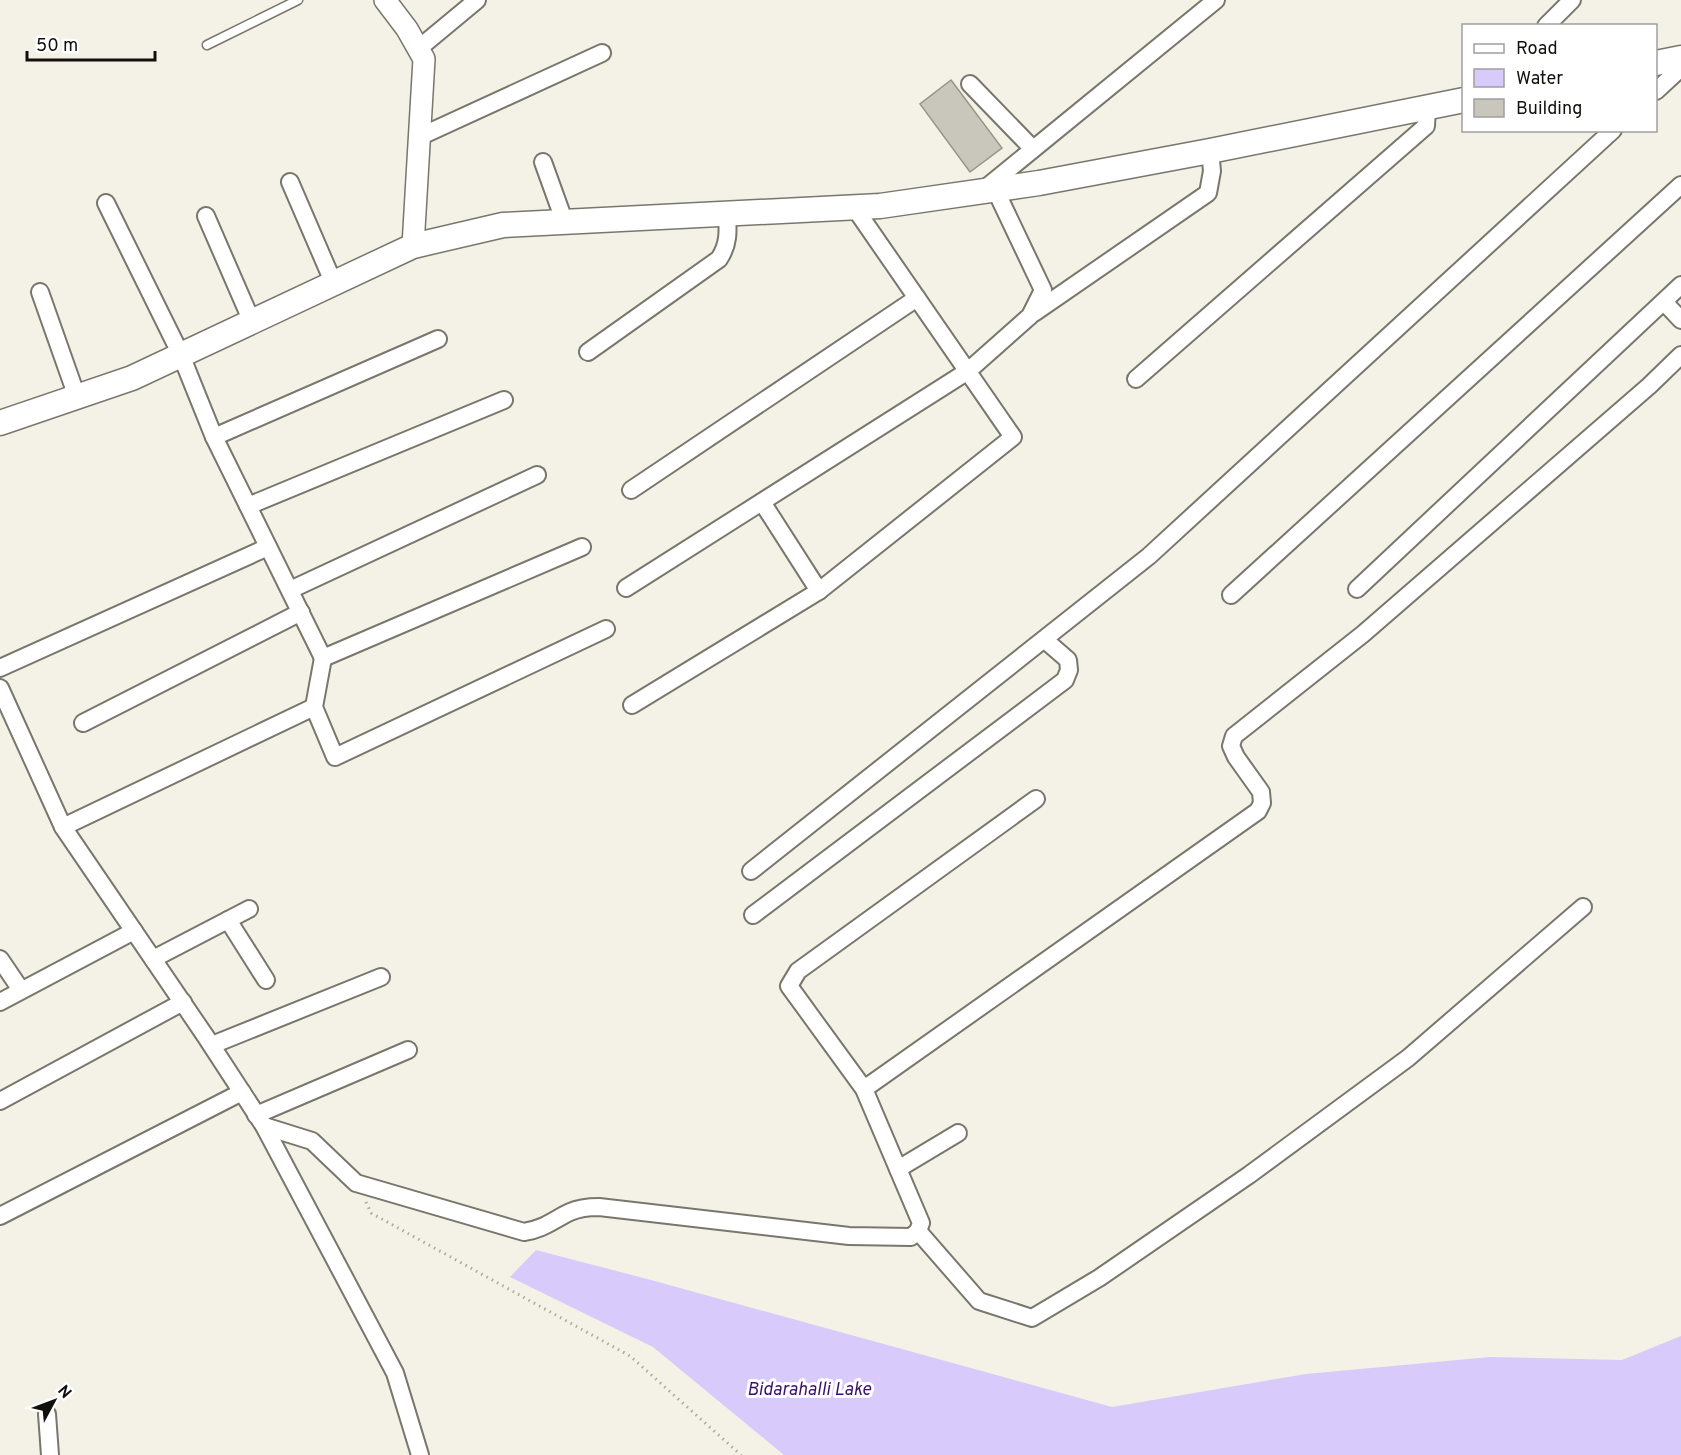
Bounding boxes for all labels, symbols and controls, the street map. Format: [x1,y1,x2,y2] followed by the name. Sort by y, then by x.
[27,24,154,62] scale bar
[1462,24,1657,132] legend
[36,35,78,58] text: 50 m
[1516,38,1558,61] text: Road
[1516,68,1563,91] text: Water
[1516,98,1582,121] text: Building
[24,1371,84,1431] north arrow
[747,1379,872,1402] water label: Bidarahalli Lake
[52,1382,75,1403] text: N

